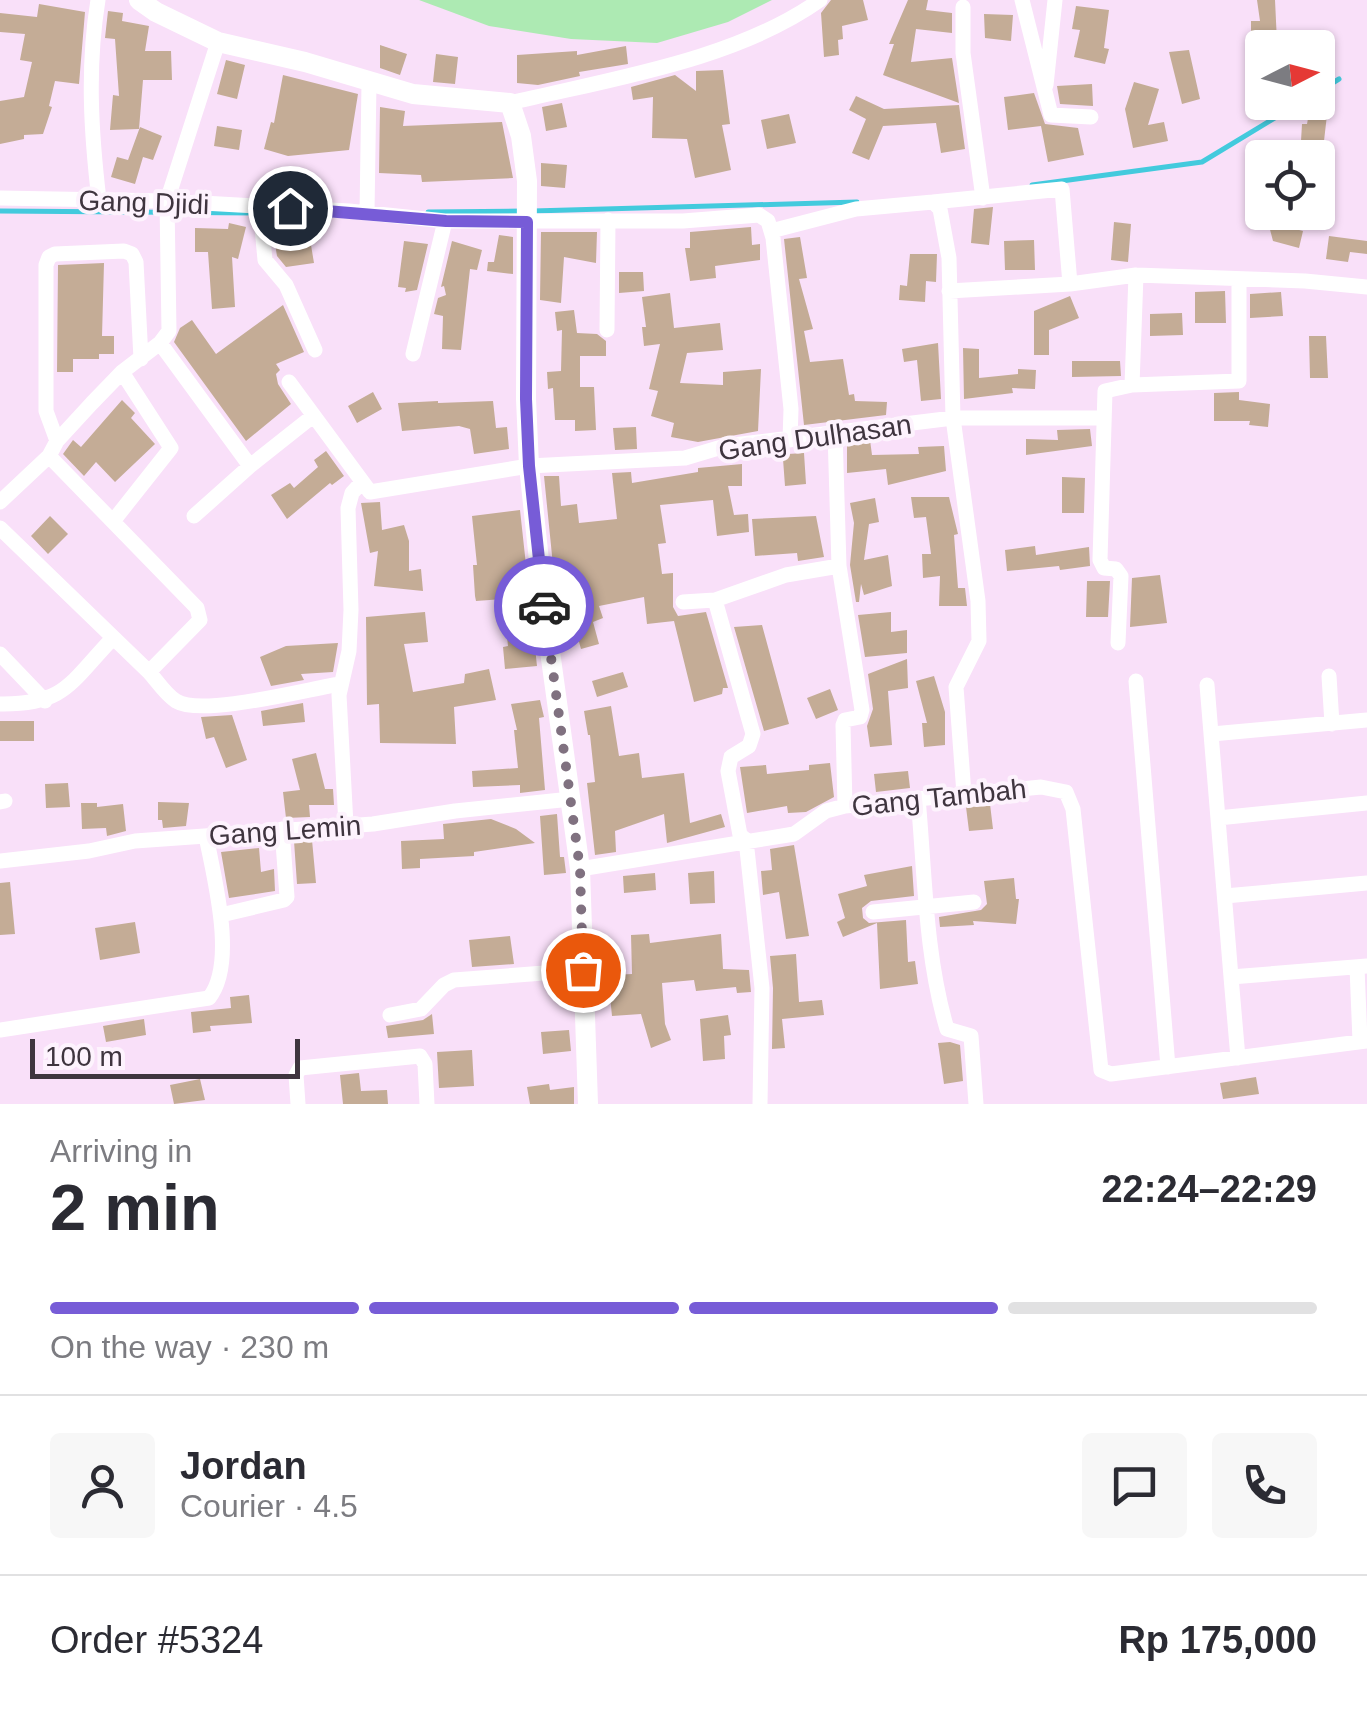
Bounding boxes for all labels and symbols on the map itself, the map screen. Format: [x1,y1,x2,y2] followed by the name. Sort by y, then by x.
[1245,30,1335,120] north arrow
[248,166,333,251] pin
[78,185,210,220] street label: Gang Djidi
[717,409,914,466] street label: Gang Dulhasan
[494,556,594,656] courier
[850,773,1028,822] street label: Gang Tambah
[208,810,362,851] street label: Gang Lemin
[541,928,626,1013] pin
[30,1034,300,1078] scale bar

